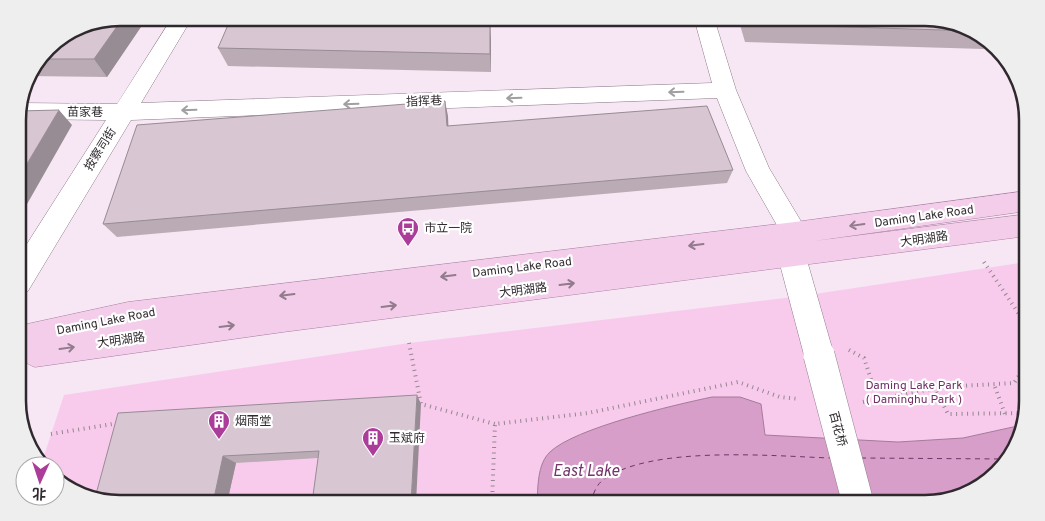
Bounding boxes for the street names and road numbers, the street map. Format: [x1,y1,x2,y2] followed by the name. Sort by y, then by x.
[406,93,442,111] street label: 指挥巷
[67,105,103,121] street label: 苗家巷
[81,125,120,174] street label: 按察司街
[873,202,975,232] street label: Daming Lake Road
[899,229,949,251] street label: 大明湖路
[471,254,573,282] street label: Daming Lake Road
[498,280,548,302] street label: 大明湖路
[55,305,157,339] street label: Daming Lake Road
[96,330,146,352] street label: 大明湖路
[825,410,849,449] street label: 百花桥

